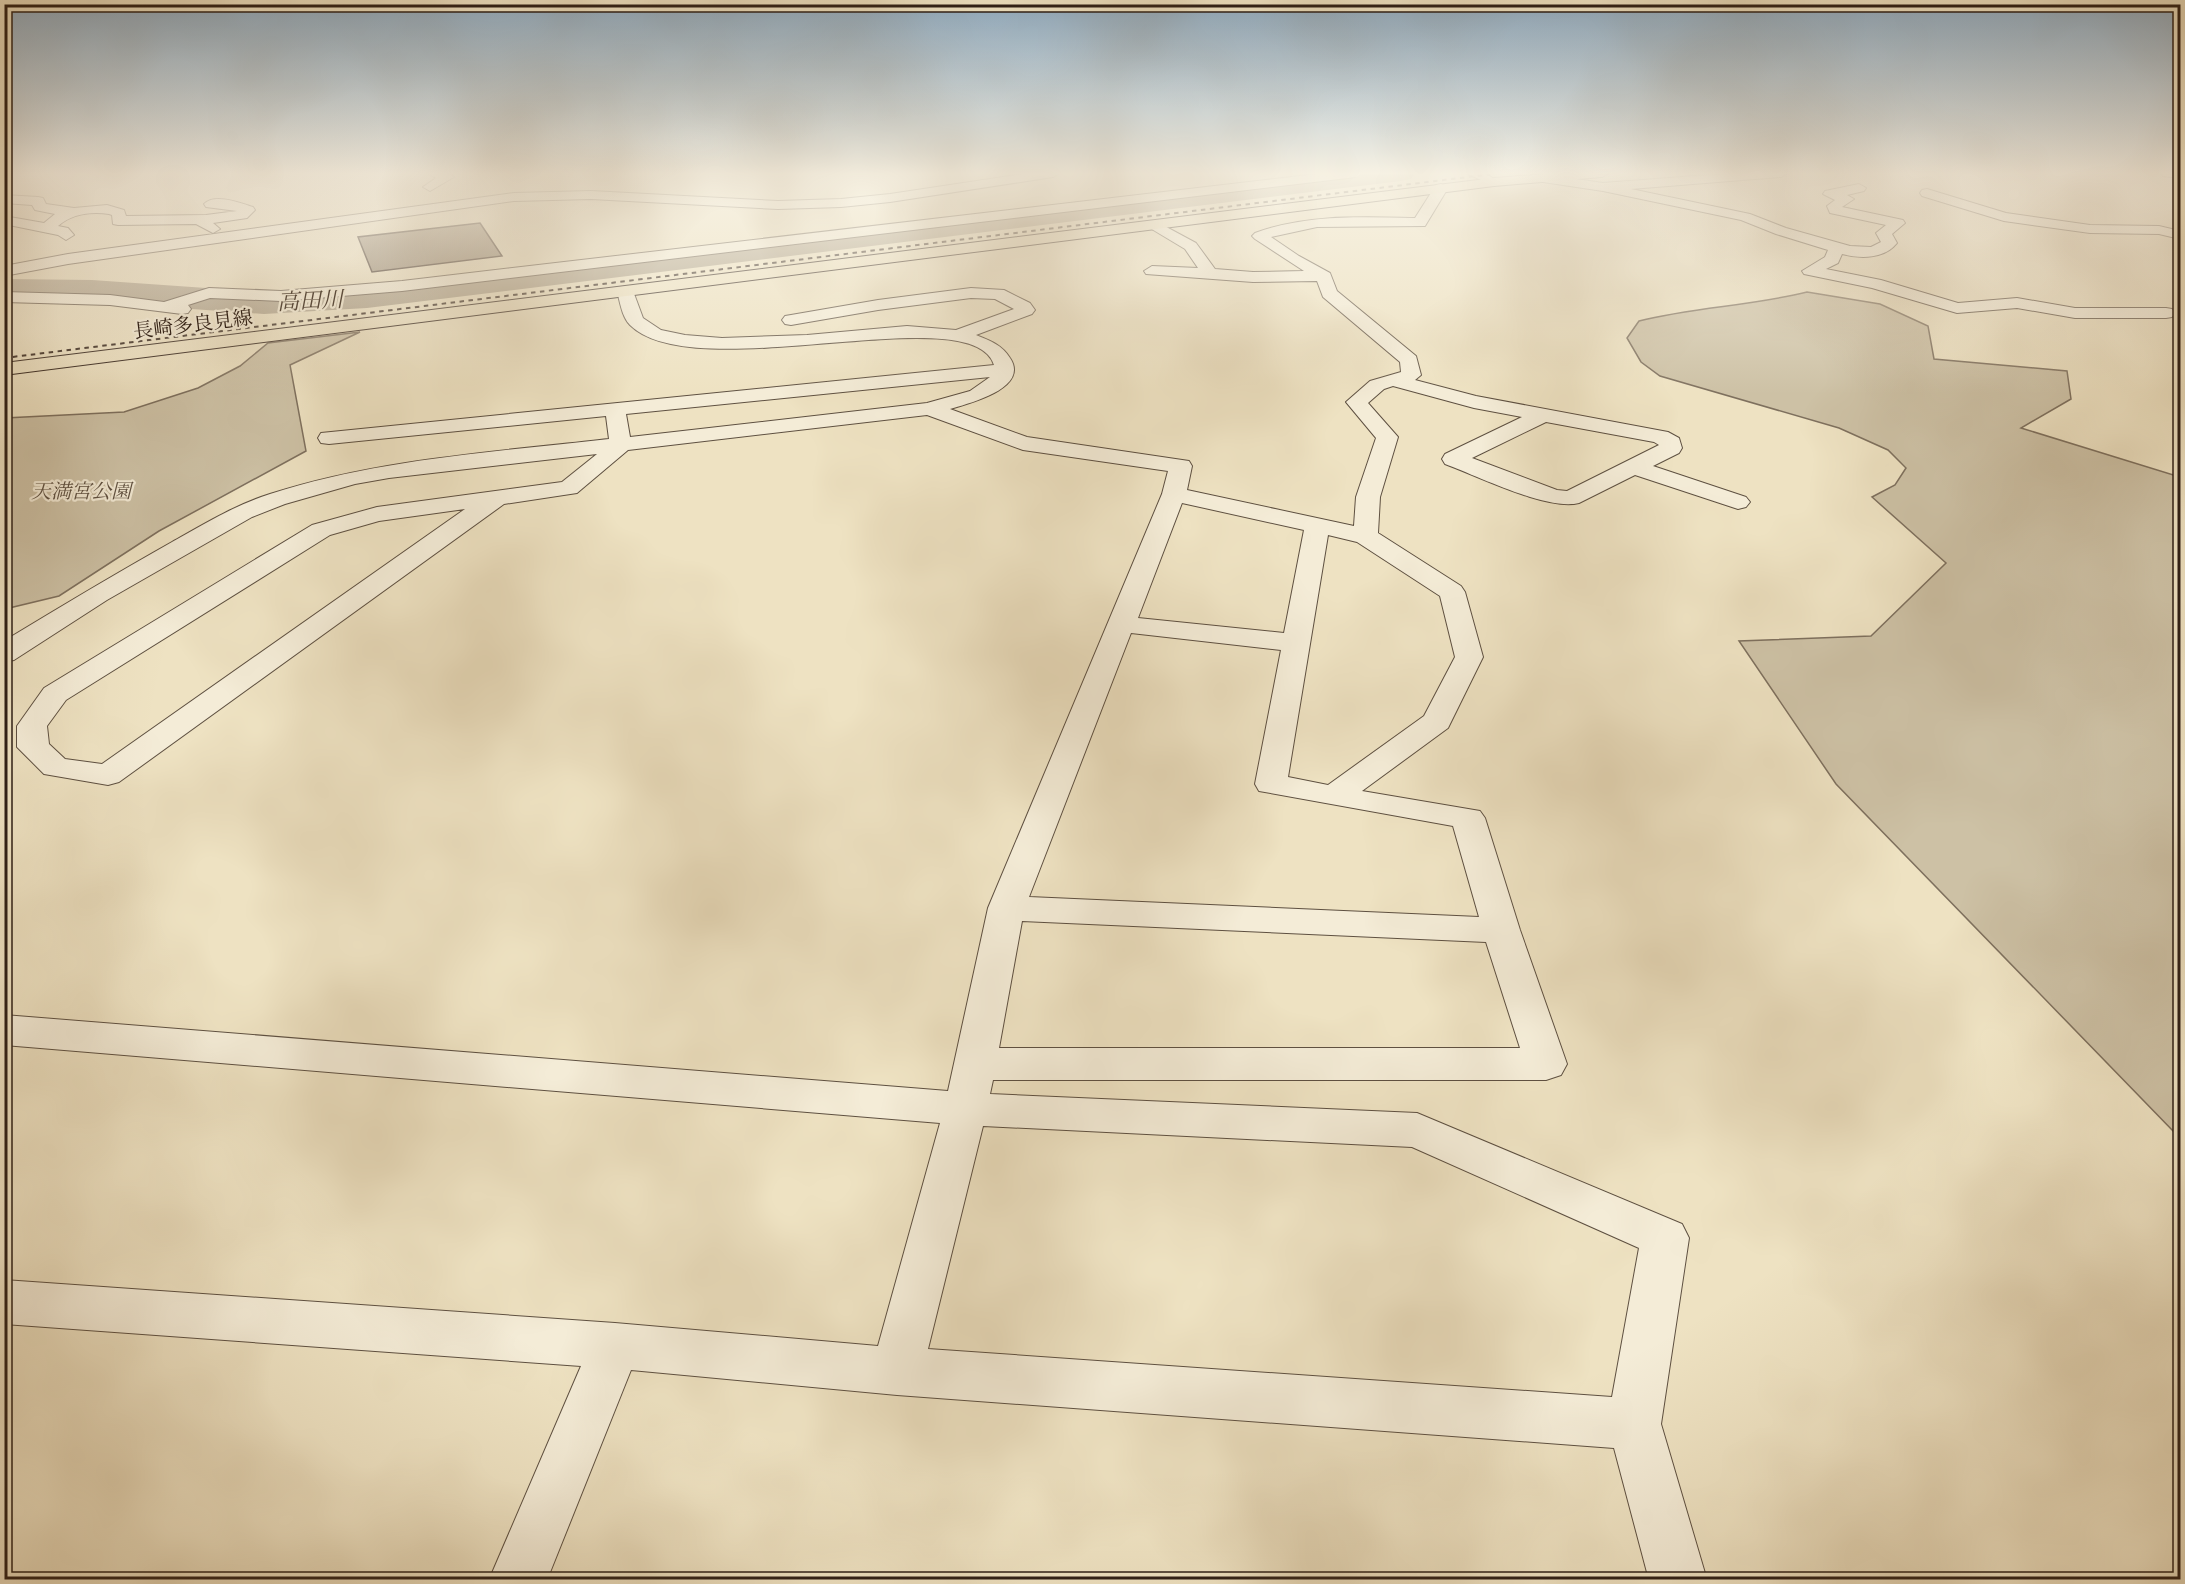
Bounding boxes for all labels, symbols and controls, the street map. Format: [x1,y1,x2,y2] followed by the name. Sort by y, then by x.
[276,286,346,318] water label: 高田川
[132,306,254,345] street label: 長崎多良見線
[31,480,134,505] park label: 天満宮公園

